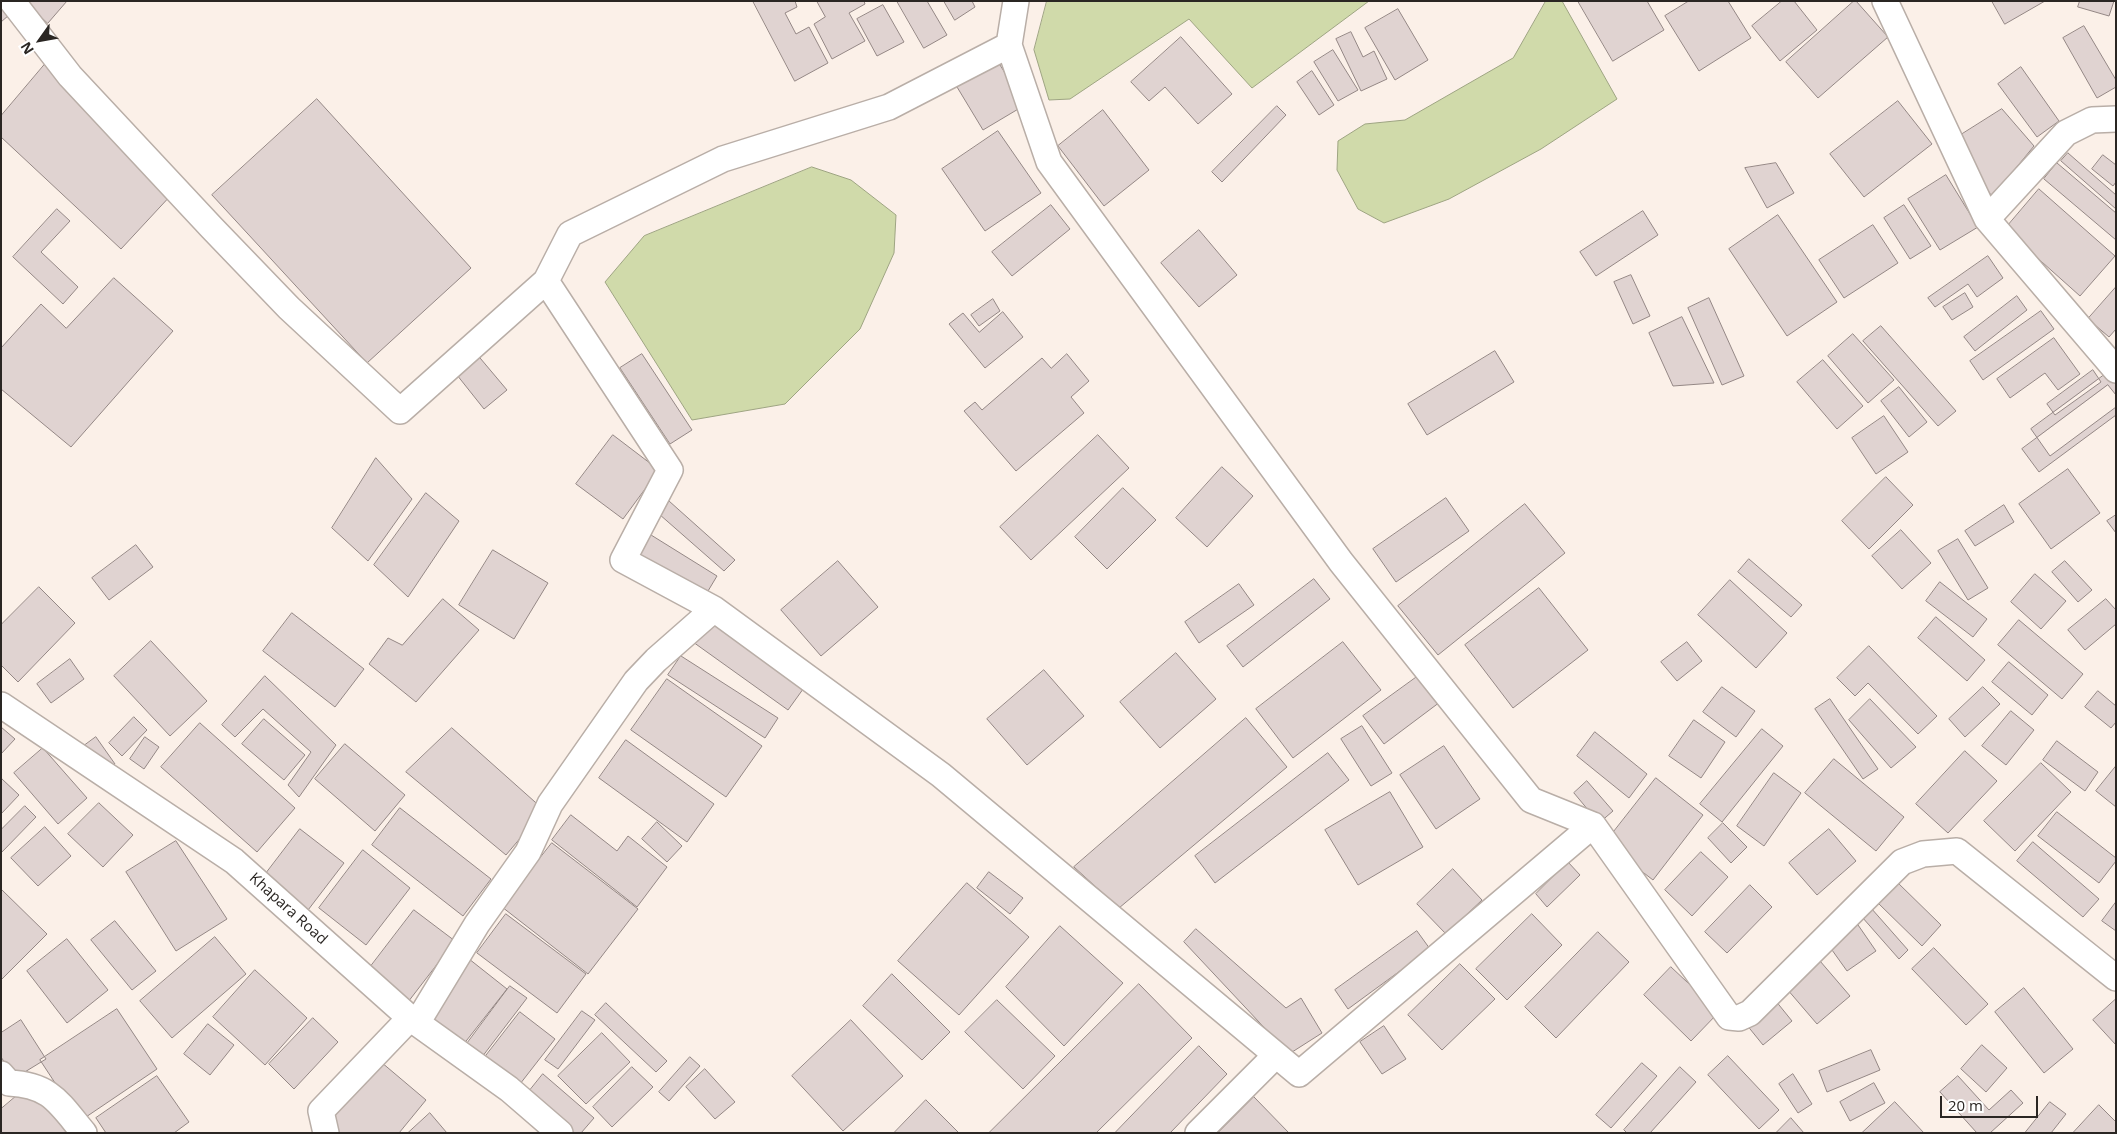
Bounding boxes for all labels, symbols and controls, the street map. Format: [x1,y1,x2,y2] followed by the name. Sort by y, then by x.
[15,15,65,65] north arrow
[16,38,38,58] text: N
[245,869,331,949] street label: Khapara Road
[1942,1086,2040,1118] scale bar
[1948,1095,1983,1115] text: 20 m

